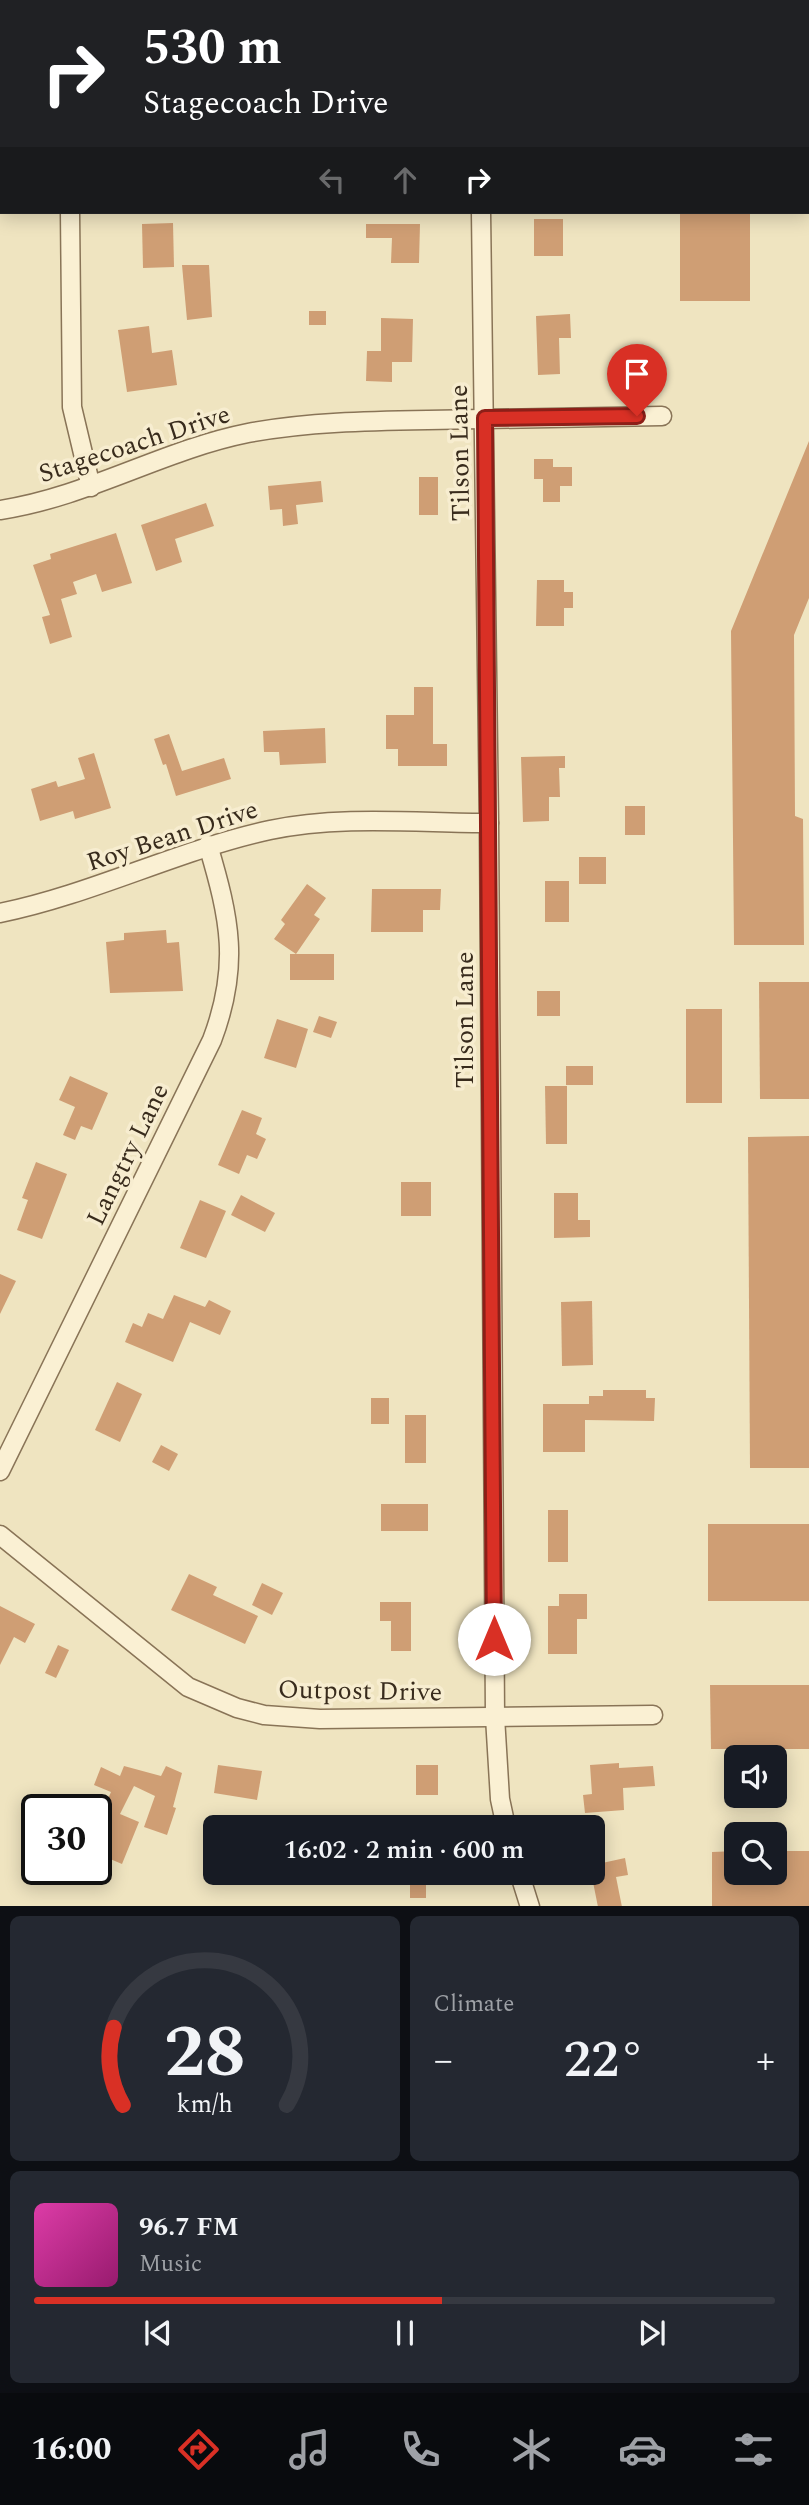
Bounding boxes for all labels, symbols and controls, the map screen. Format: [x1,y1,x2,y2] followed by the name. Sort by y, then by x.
[143,11,282,86] text: 530 m
[28,28,119,119] icon: right
[143,79,389,128] text: Stagecoach Drive
[313,161,351,199] icon: left
[386,161,424,199] icon: ahead
[459,161,497,199] icon: right
[607,344,667,416] pin
[618,355,656,393] icon: arrive
[439,384,481,522] street label: Tilson Lane
[33,394,235,494] street label: Stagecoach Drive
[81,789,263,883] street label: Roy Bean Drive
[445,951,485,1089] street label: Tilson Lane
[76,1076,180,1232] street label: Langtry Lane
[457,1602,531,1676] position arrow
[277,1670,442,1712] street label: Outpost Drive
[724,1745,787,1885] map controls
[724,1745,787,1808] button: sound
[21,1794,112,1885] speed limit sign: 30
[724,1822,787,1885] button: search
[284,1830,524,1870] text: 16:02 · 2 min · 600 m
[434,1987,514,2022] text: Climate
[164,1998,246,2109] text: 28
[563,2021,645,2100] text: 22°
[434,2032,453,2090] text: −
[756,2032,775,2090] text: +
[177,2085,233,2123] text: km/h
[139,2207,239,2247] text: 96.7 FM
[139,2247,202,2282] text: Music
[139,2314,177,2352] icon: previous
[386,2314,424,2352] icon: pause
[633,2314,671,2352] icon: next
[31,2425,111,2474] text: 16:00
[174,2425,223,2474] icon: directions
[285,2425,334,2474] icon: music
[396,2425,445,2474] icon: phone
[507,2425,556,2474] icon: climate
[618,2425,667,2474] icon: car
[729,2425,778,2474] icon: filters

